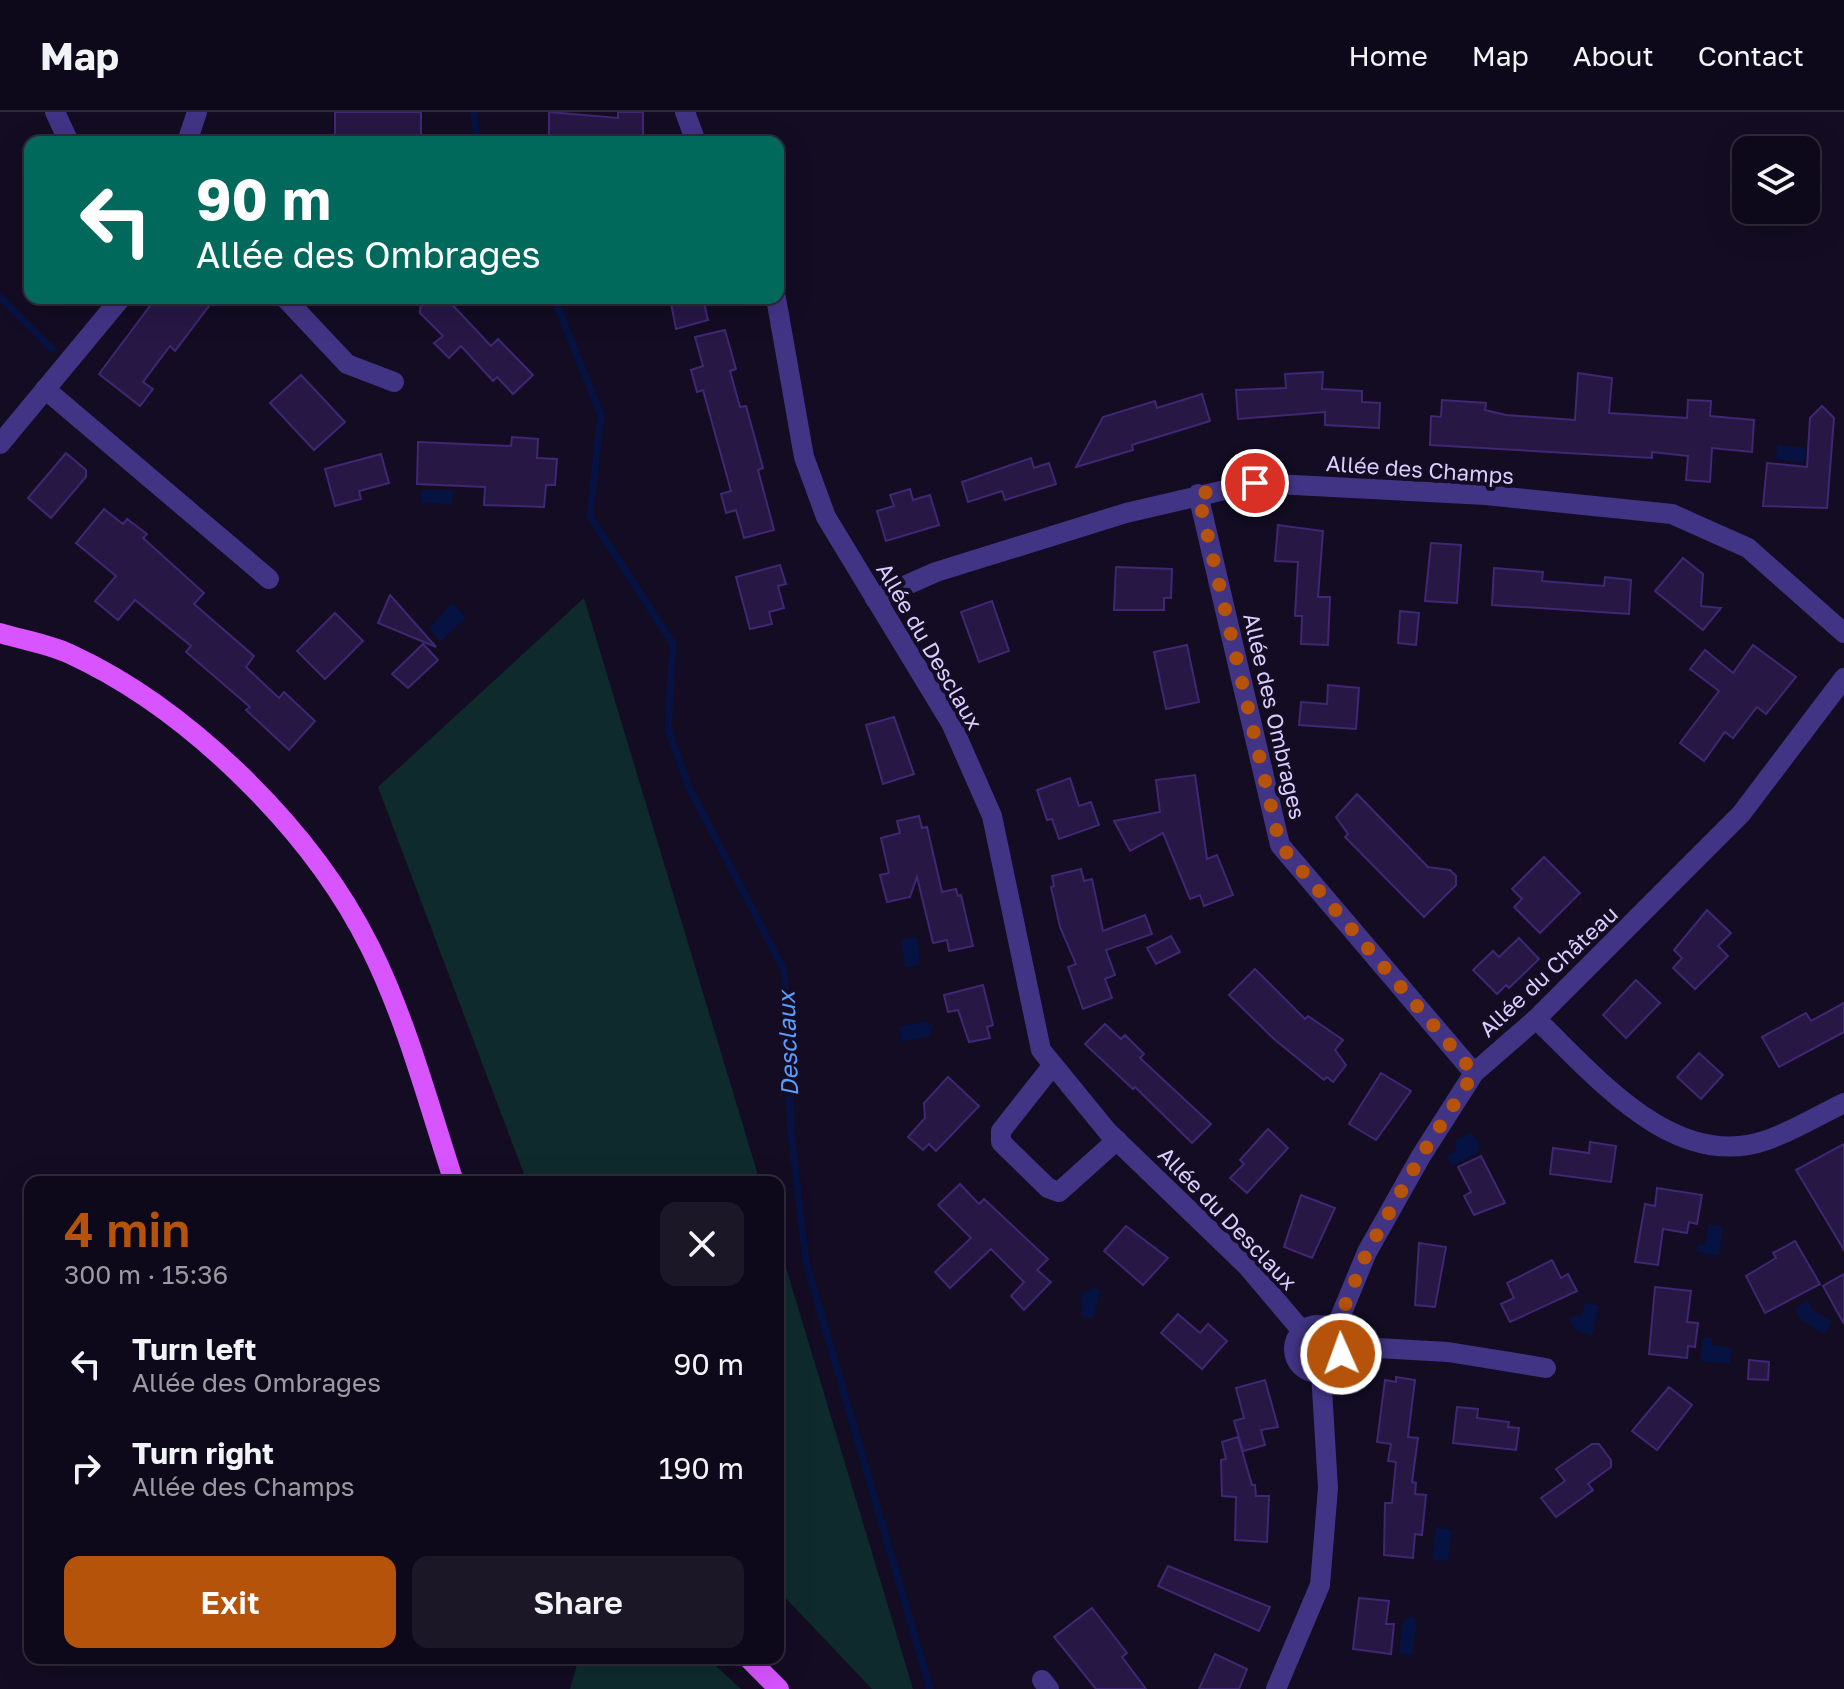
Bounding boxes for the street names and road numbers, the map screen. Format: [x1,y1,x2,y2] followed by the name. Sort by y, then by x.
[1325,449,1515,489] street label: Allée des Champs
[871,558,989,734] street label: Allée du Desclaux
[1238,610,1312,822] street label: Allée des Ombrages
[1473,900,1623,1042] street label: Allée du Château
[1153,1141,1303,1295] street label: Allée du Desclaux

